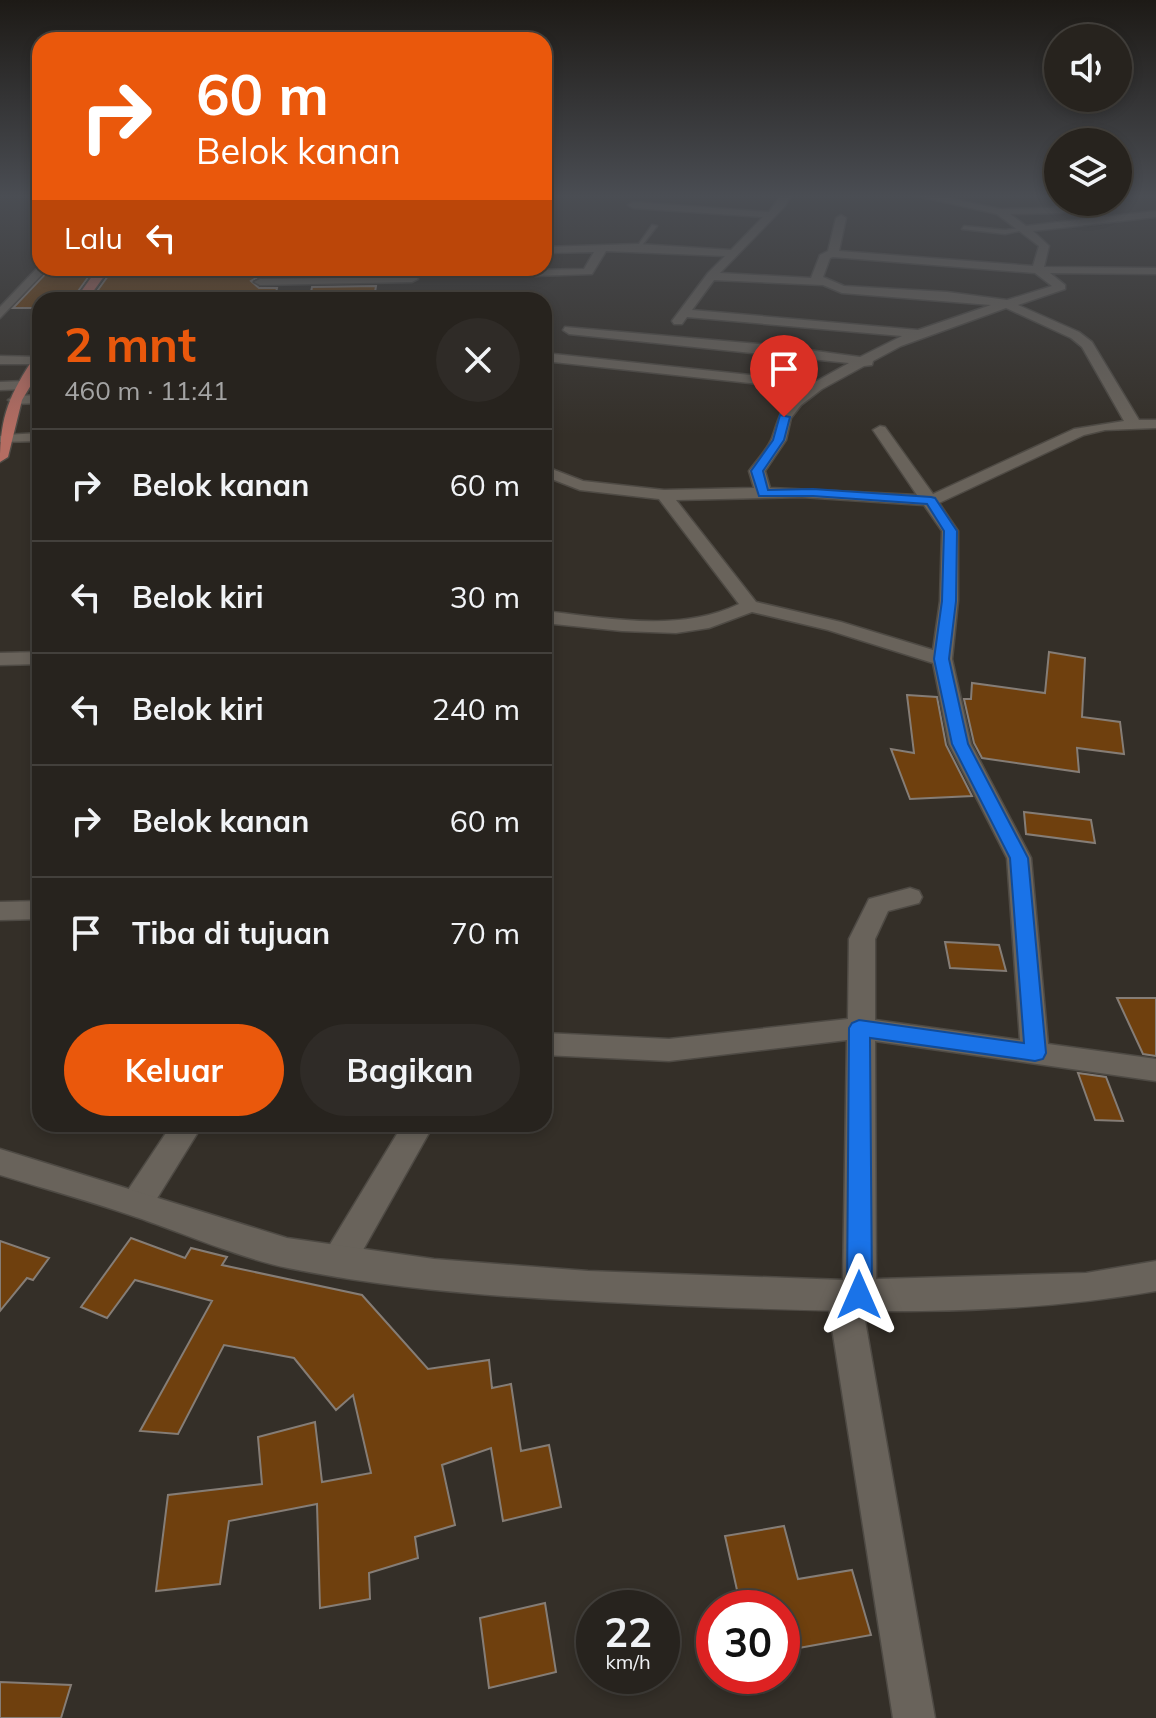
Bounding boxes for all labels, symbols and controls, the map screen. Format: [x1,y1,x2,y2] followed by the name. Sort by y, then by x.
[1044,24,1132,216] map controls
[1044,24,1132,112] button: sound
[196,59,329,129] text: 60 m
[64,64,168,168] icon: right
[196,128,401,173] text: Belok kanan
[1044,128,1132,216] button: layers
[139,216,183,260] icon: left
[64,219,123,257] text: Lalu
[64,314,196,374] text: 2 mnt
[436,318,520,402] button: close
[750,335,818,417] pin
[762,347,806,391] icon: arrive
[64,374,228,407] text: 460 m · 11:41
[64,463,108,507] icon: right
[132,466,309,504] text: Belok kanan
[450,466,520,504] text: 60 m
[64,575,108,619] icon: left
[132,578,264,616] text: Belok kiri
[450,578,520,616] text: 30 m
[64,687,108,731] icon: left
[132,690,264,728] text: Belok kiri
[432,690,520,728] text: 240 m
[64,799,108,843] icon: right
[132,802,309,840] text: Belok kanan
[450,802,520,840] text: 60 m
[64,911,108,955] icon: arrive
[132,914,330,952] text: Tiba di tujuan
[450,914,520,952] text: 70 m
[64,1024,284,1116] button: Keluar
[300,1024,520,1116] button: Bagikan
[817,1253,901,1337] position arrow
[696,1590,800,1694] speed limit sign: 30
[604,1607,652,1657] text: 22
[605,1649,651,1674] text: km/h

